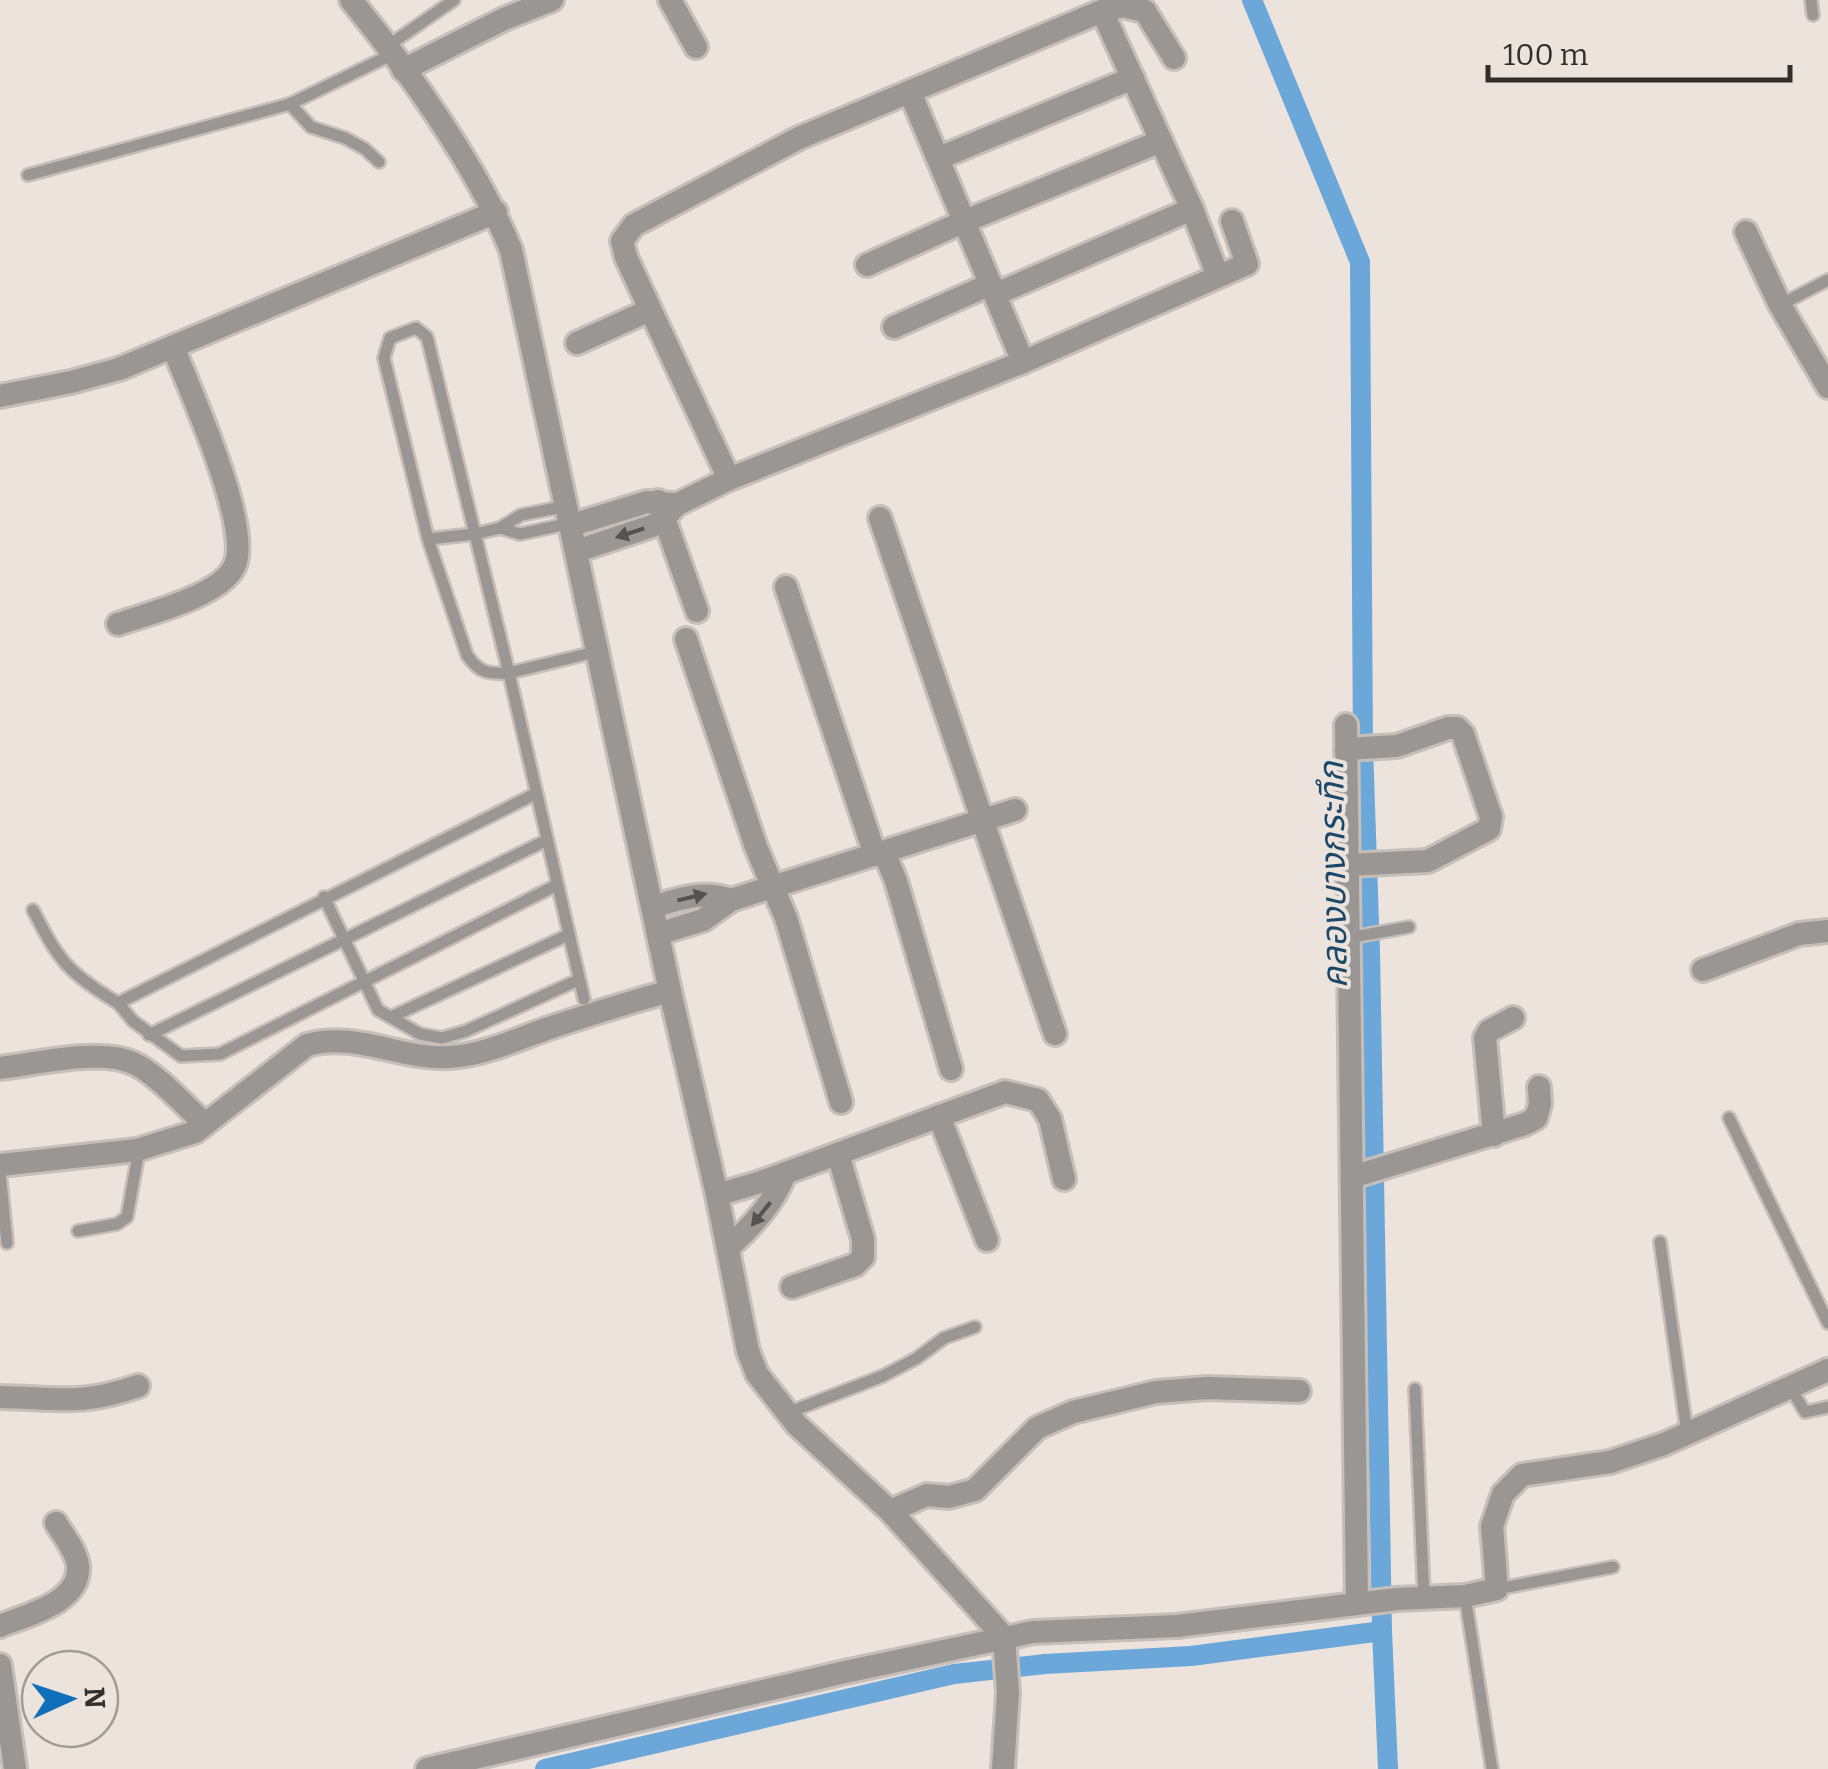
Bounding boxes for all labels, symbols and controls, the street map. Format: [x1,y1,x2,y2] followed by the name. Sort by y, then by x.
[1488,20,1790,82] scale bar
[1503,37,1589,73] text: 100 m
[615,527,645,542] one-way arrow
[1310,760,1356,989] water label: คลองบางกระทึก
[676,889,707,904] one-way arrow
[751,1202,772,1227] one-way arrow
[20,1649,120,1749] north arrow
[77,1686,112,1709] text: N

